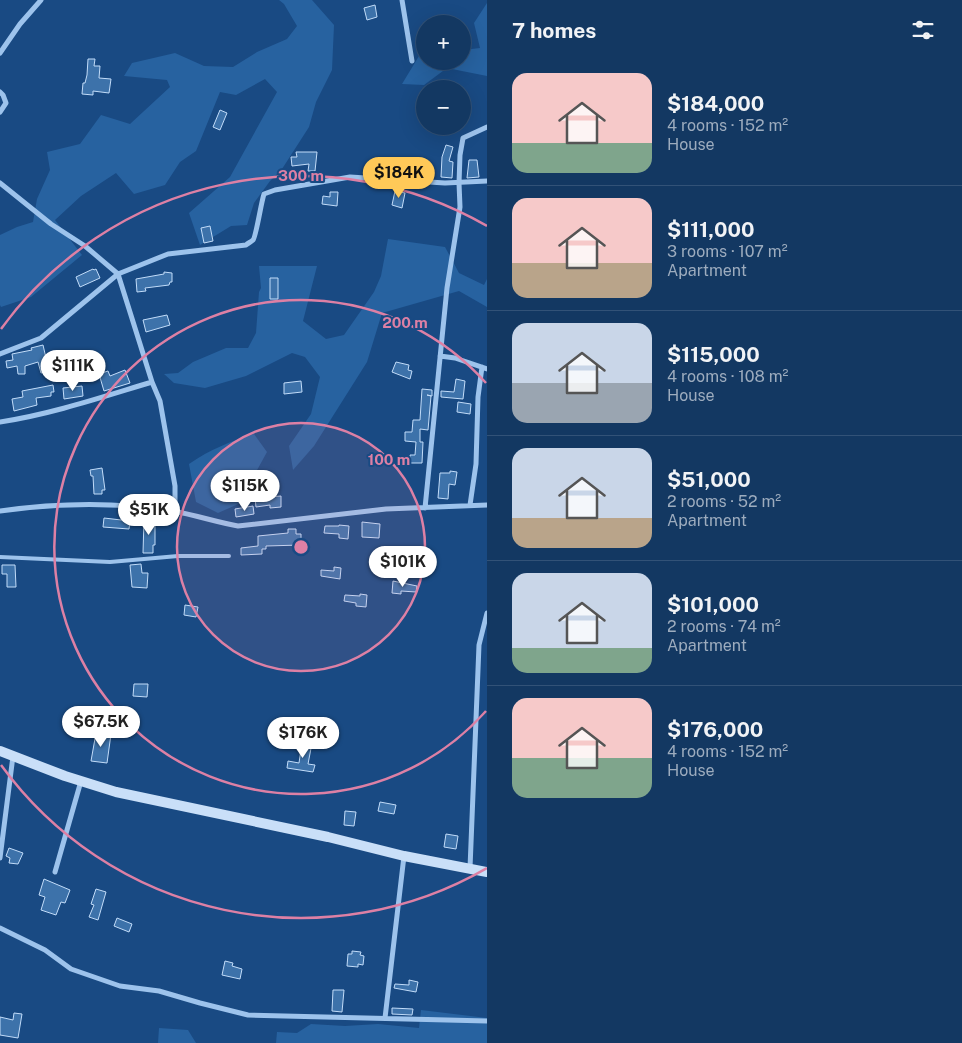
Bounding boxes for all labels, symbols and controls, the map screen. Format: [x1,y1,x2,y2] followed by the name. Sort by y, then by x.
[416,15,471,135] map controls
[416,15,471,70] button: +
[909,16,937,44] icon: filters
[512,18,596,43] text: 7 homes
[416,80,471,135] button: −
[667,91,764,116] text: $184,000
[552,93,612,153] icon: home
[667,116,788,135] text: 4 rooms · 152 m²
[667,135,715,154] text: House
[364,156,434,199] pin: $184K
[374,163,424,182] text: $184K
[278,167,324,184] text: 300 m
[667,217,755,242] text: $111,000
[552,218,612,278] icon: home
[667,242,788,261] text: 3 rooms · 107 m²
[667,261,747,280] text: Apartment
[382,314,428,331] text: 200 m
[667,342,760,367] text: $115,000
[552,343,612,403] icon: home
[38,350,108,392] pin: $111K
[52,356,94,375] text: $111K
[667,367,788,386] text: 4 rooms · 108 m²
[667,386,715,405] text: House
[368,451,410,468] text: 100 m
[667,467,751,492] text: $51,000
[552,468,612,528] icon: home
[210,470,280,512] pin: $115K
[222,476,268,495] text: $115K
[667,492,781,511] text: 2 rooms · 52 m²
[119,494,179,536] pin: $51K
[129,500,169,519] text: $51K
[667,511,747,530] text: Apartment
[292,538,310,556] centre of rings
[368,546,438,588] pin: $101K
[380,552,426,571] text: $101K
[667,592,759,617] text: $101,000
[552,593,612,653] icon: home
[667,617,781,636] text: 2 rooms · 74 m²
[667,636,747,655] text: Apartment
[60,706,142,748] pin: $67.5K
[73,712,129,731] text: $67.5K
[268,716,338,759] pin: $176K
[667,717,763,742] text: $176,000
[552,718,612,778] icon: home
[278,723,328,742] text: $176K
[667,742,788,761] text: 4 rooms · 152 m²
[667,761,715,780] text: House

